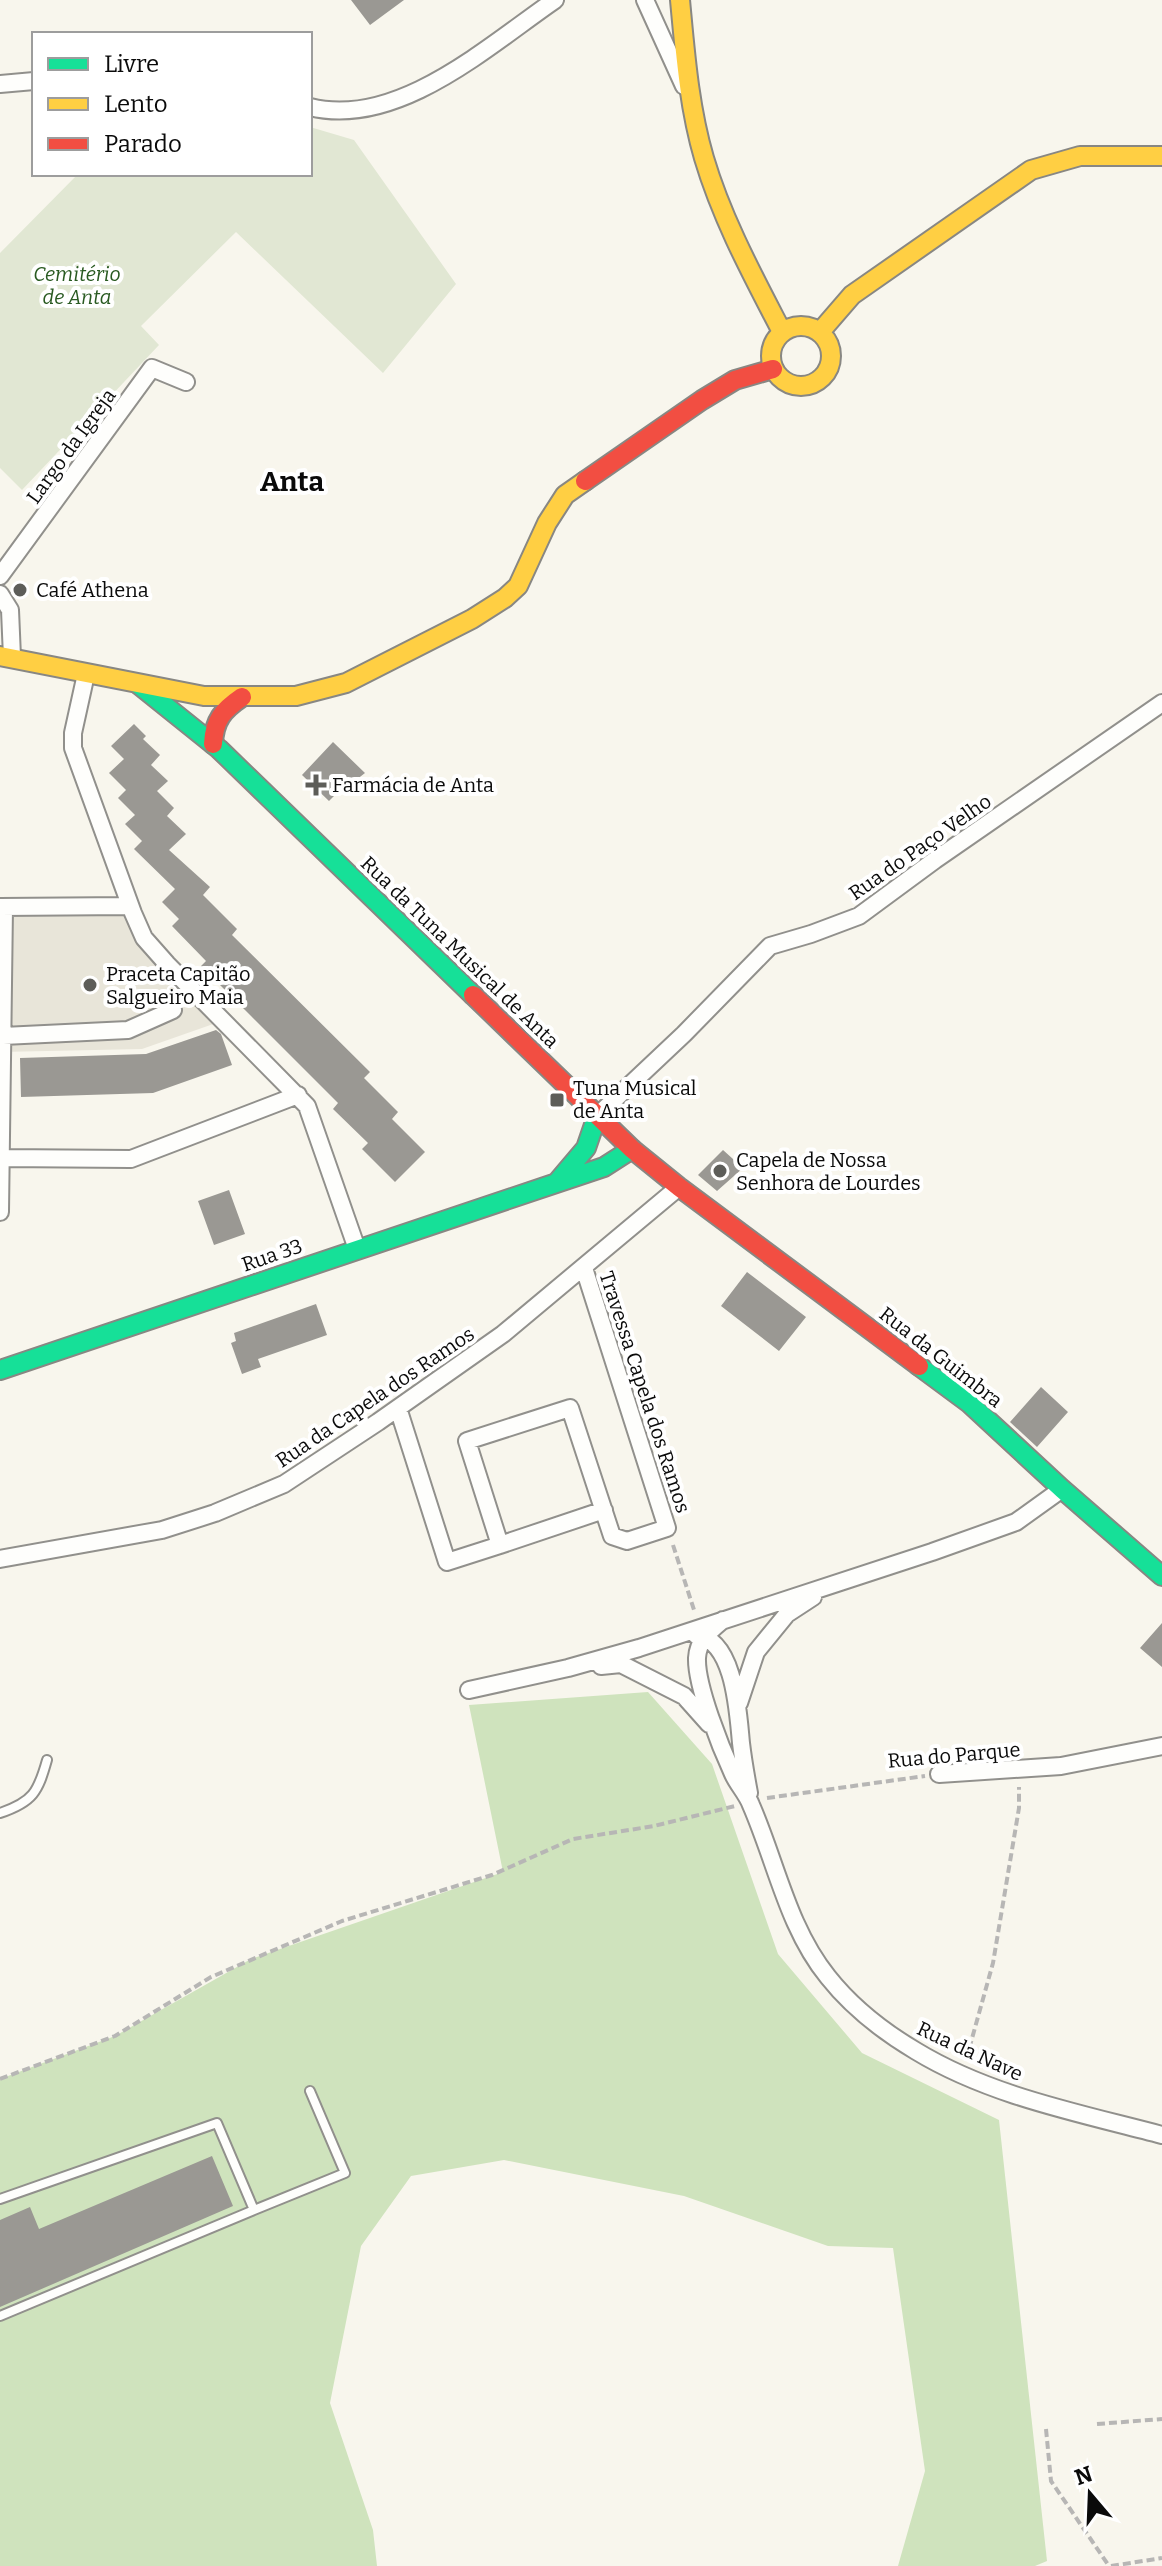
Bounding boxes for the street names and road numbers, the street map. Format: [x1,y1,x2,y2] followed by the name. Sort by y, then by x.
[21,384,122,509] street label: Largo da Igreja
[844,789,996,905] street label: Rua do Paço Velho
[356,851,564,1053] street label: Rua da Tuna Musical de Anta
[238,1233,306,1277] street label: Rua 33
[595,1268,695,1516] street label: Travessa Capela dos Ramos
[875,1302,1007,1412] street label: Rua da Guimbra
[271,1322,479,1472] street label: Rua da Capela dos Ramos
[887,1737,1021,1773] street label: Rua do Parque
[913,2016,1027,2086] street label: Rua da Nave

